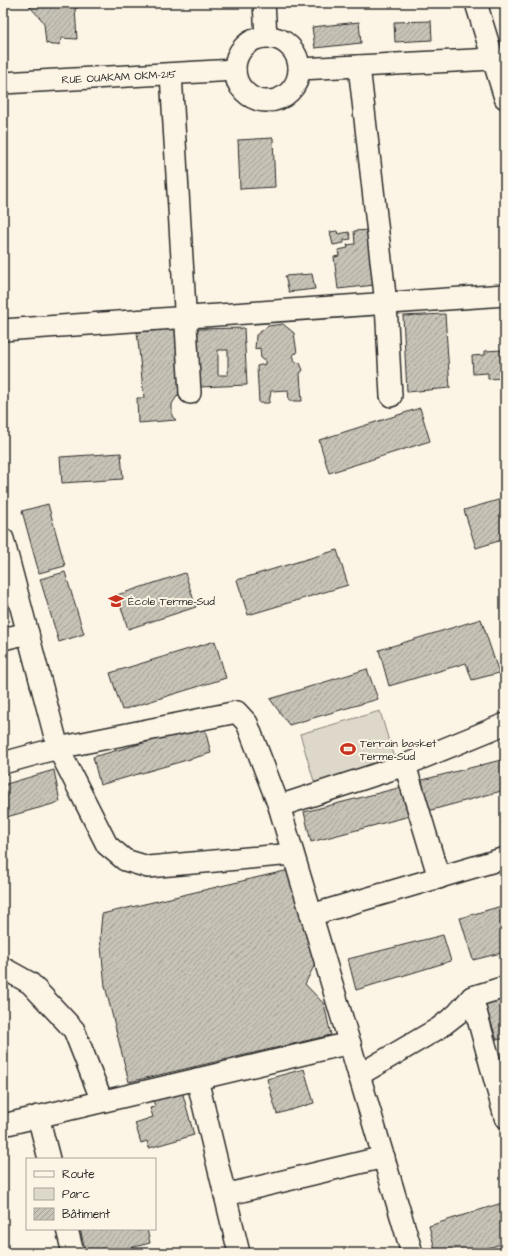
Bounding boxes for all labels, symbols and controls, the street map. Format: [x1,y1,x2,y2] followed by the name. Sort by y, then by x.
[61,66,177,87] street label: RUE OUAKAM OKM-215
[107,592,125,610] school or university icon: École Terme-Sud
[128,594,215,609] place label: École Terme-Sud
[360,736,437,764] place label: Terrain basket Terme-Sud
[339,740,357,758] sports icon: Terrain basket Terme-Sud
[26,1158,156,1230] legend
[62,1166,95,1183] text: Route
[62,1186,90,1203] text: Parc
[62,1206,110,1223] text: Bâtiment

